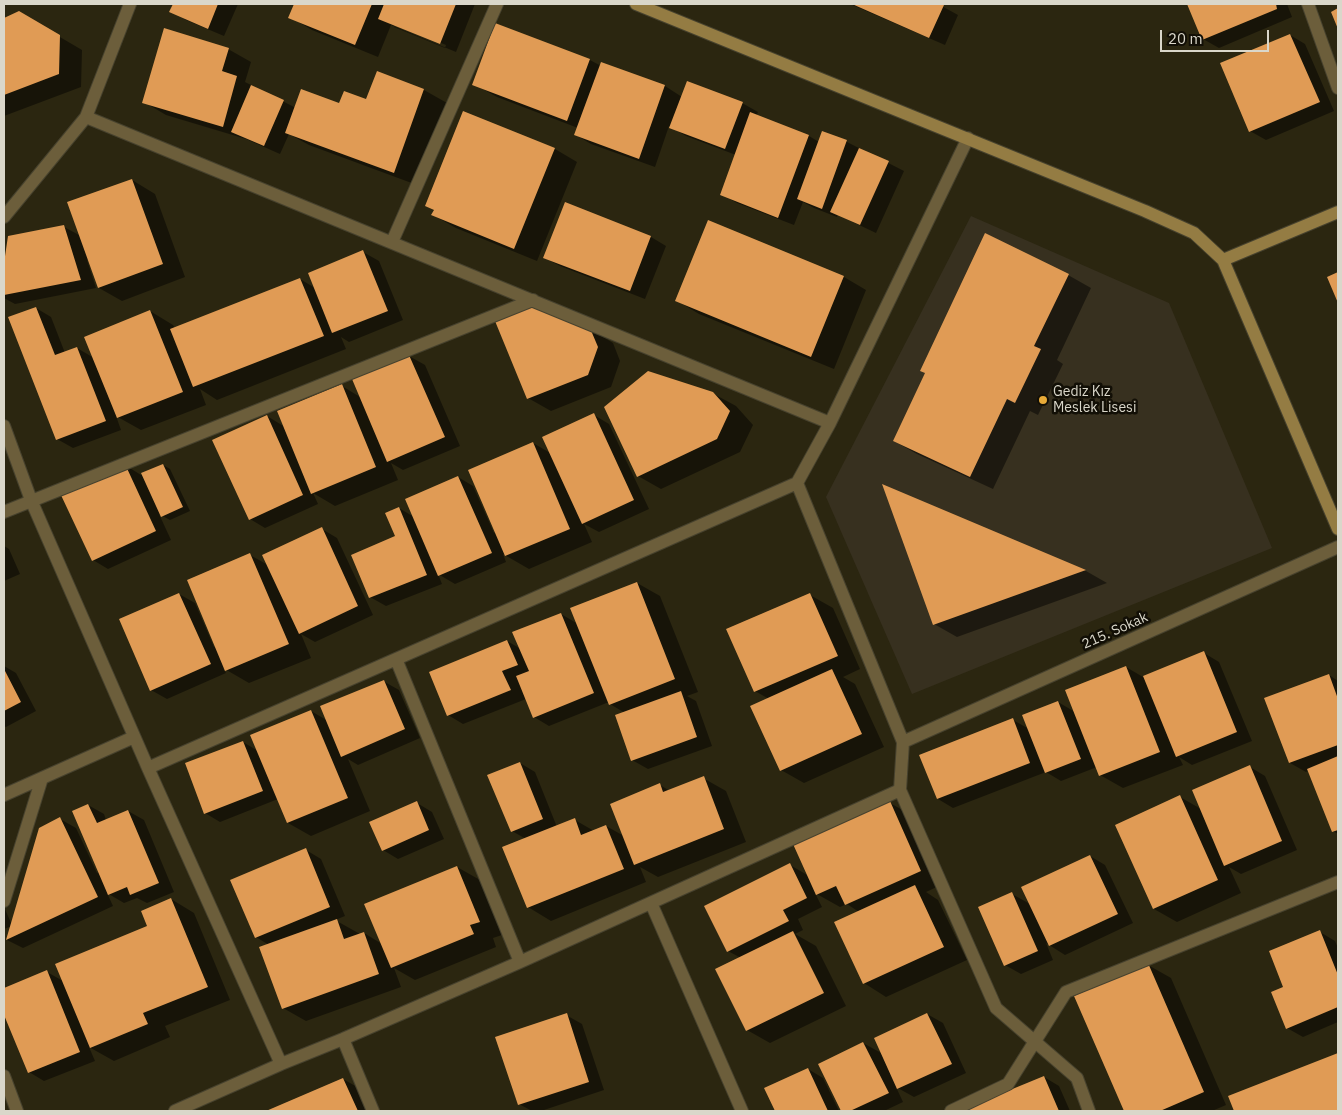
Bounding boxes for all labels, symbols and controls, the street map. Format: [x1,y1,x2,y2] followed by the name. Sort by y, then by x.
[1162,20,1271,52] scale bar
[1168,29,1203,48] text: 20 m
[1053,384,1136,417] place label: Gediz Kız Meslek Lisesi
[1037,394,1049,406] marker: Gediz Kız Meslek Lisesi
[1079,609,1151,653] street label: 215. Sokak

